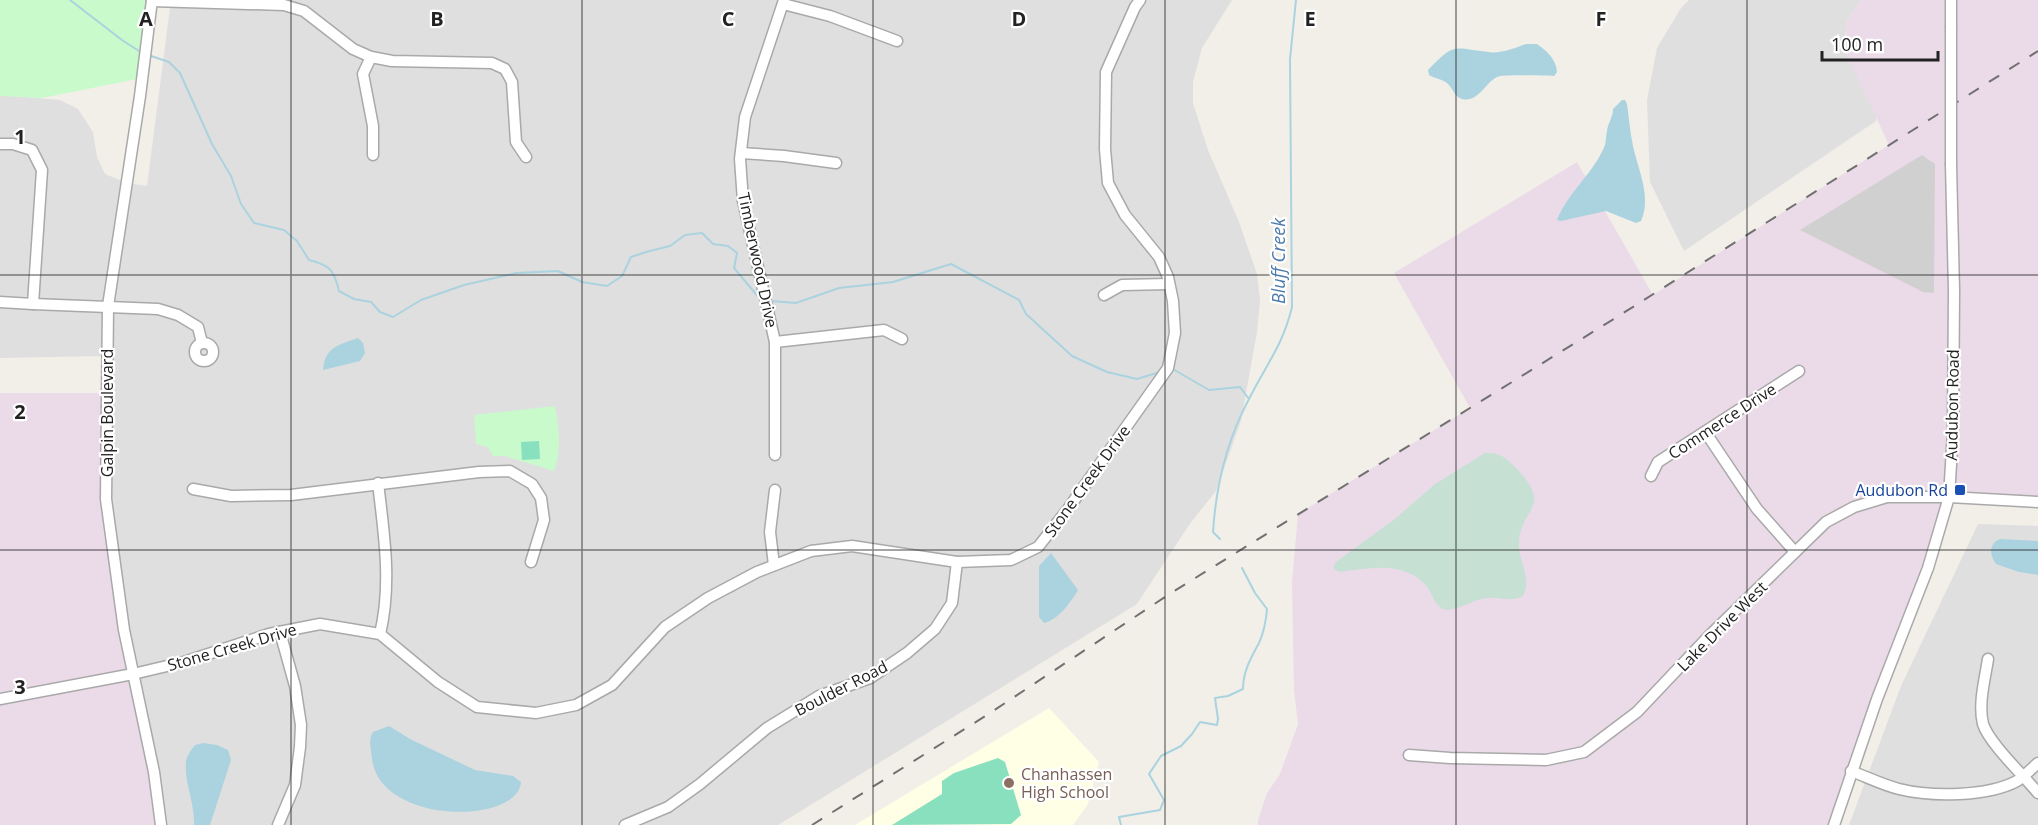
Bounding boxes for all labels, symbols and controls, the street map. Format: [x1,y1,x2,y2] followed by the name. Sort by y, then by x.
[139,5,153,32] text: A
[430,5,444,32] text: B
[722,5,735,32] text: C
[1012,5,1026,32] text: D
[1304,5,1316,32] text: E
[1596,5,1606,32] text: F
[1822,24,1938,62] scale bar
[1831,32,1883,56] text: 100 m
[14,123,26,150] text: 1
[733,190,783,330] street label: Timberwood Drive
[1266,217,1290,304] water label: Bluff Creek
[96,349,118,477] street label: Galpin Boulevard
[1940,349,1964,461] street label: Audubon Road
[1664,378,1780,464] street label: Commerce Drive
[14,398,26,425] text: 2
[1039,421,1135,541] street label: Stone Creek Drive
[1855,479,1948,501] place label: Audubon Rd
[1953,483,1967,497] marker: Audubon Rd
[1672,576,1772,676] street label: Lake Drive West
[165,618,299,676] street label: Stone Creek Drive
[791,655,891,721] street label: Boulder Road
[14,673,26,700] text: 3
[1021,763,1112,803] place label: Chanhassen High School
[1002,776,1016,790] marker: Chanhassen High School

